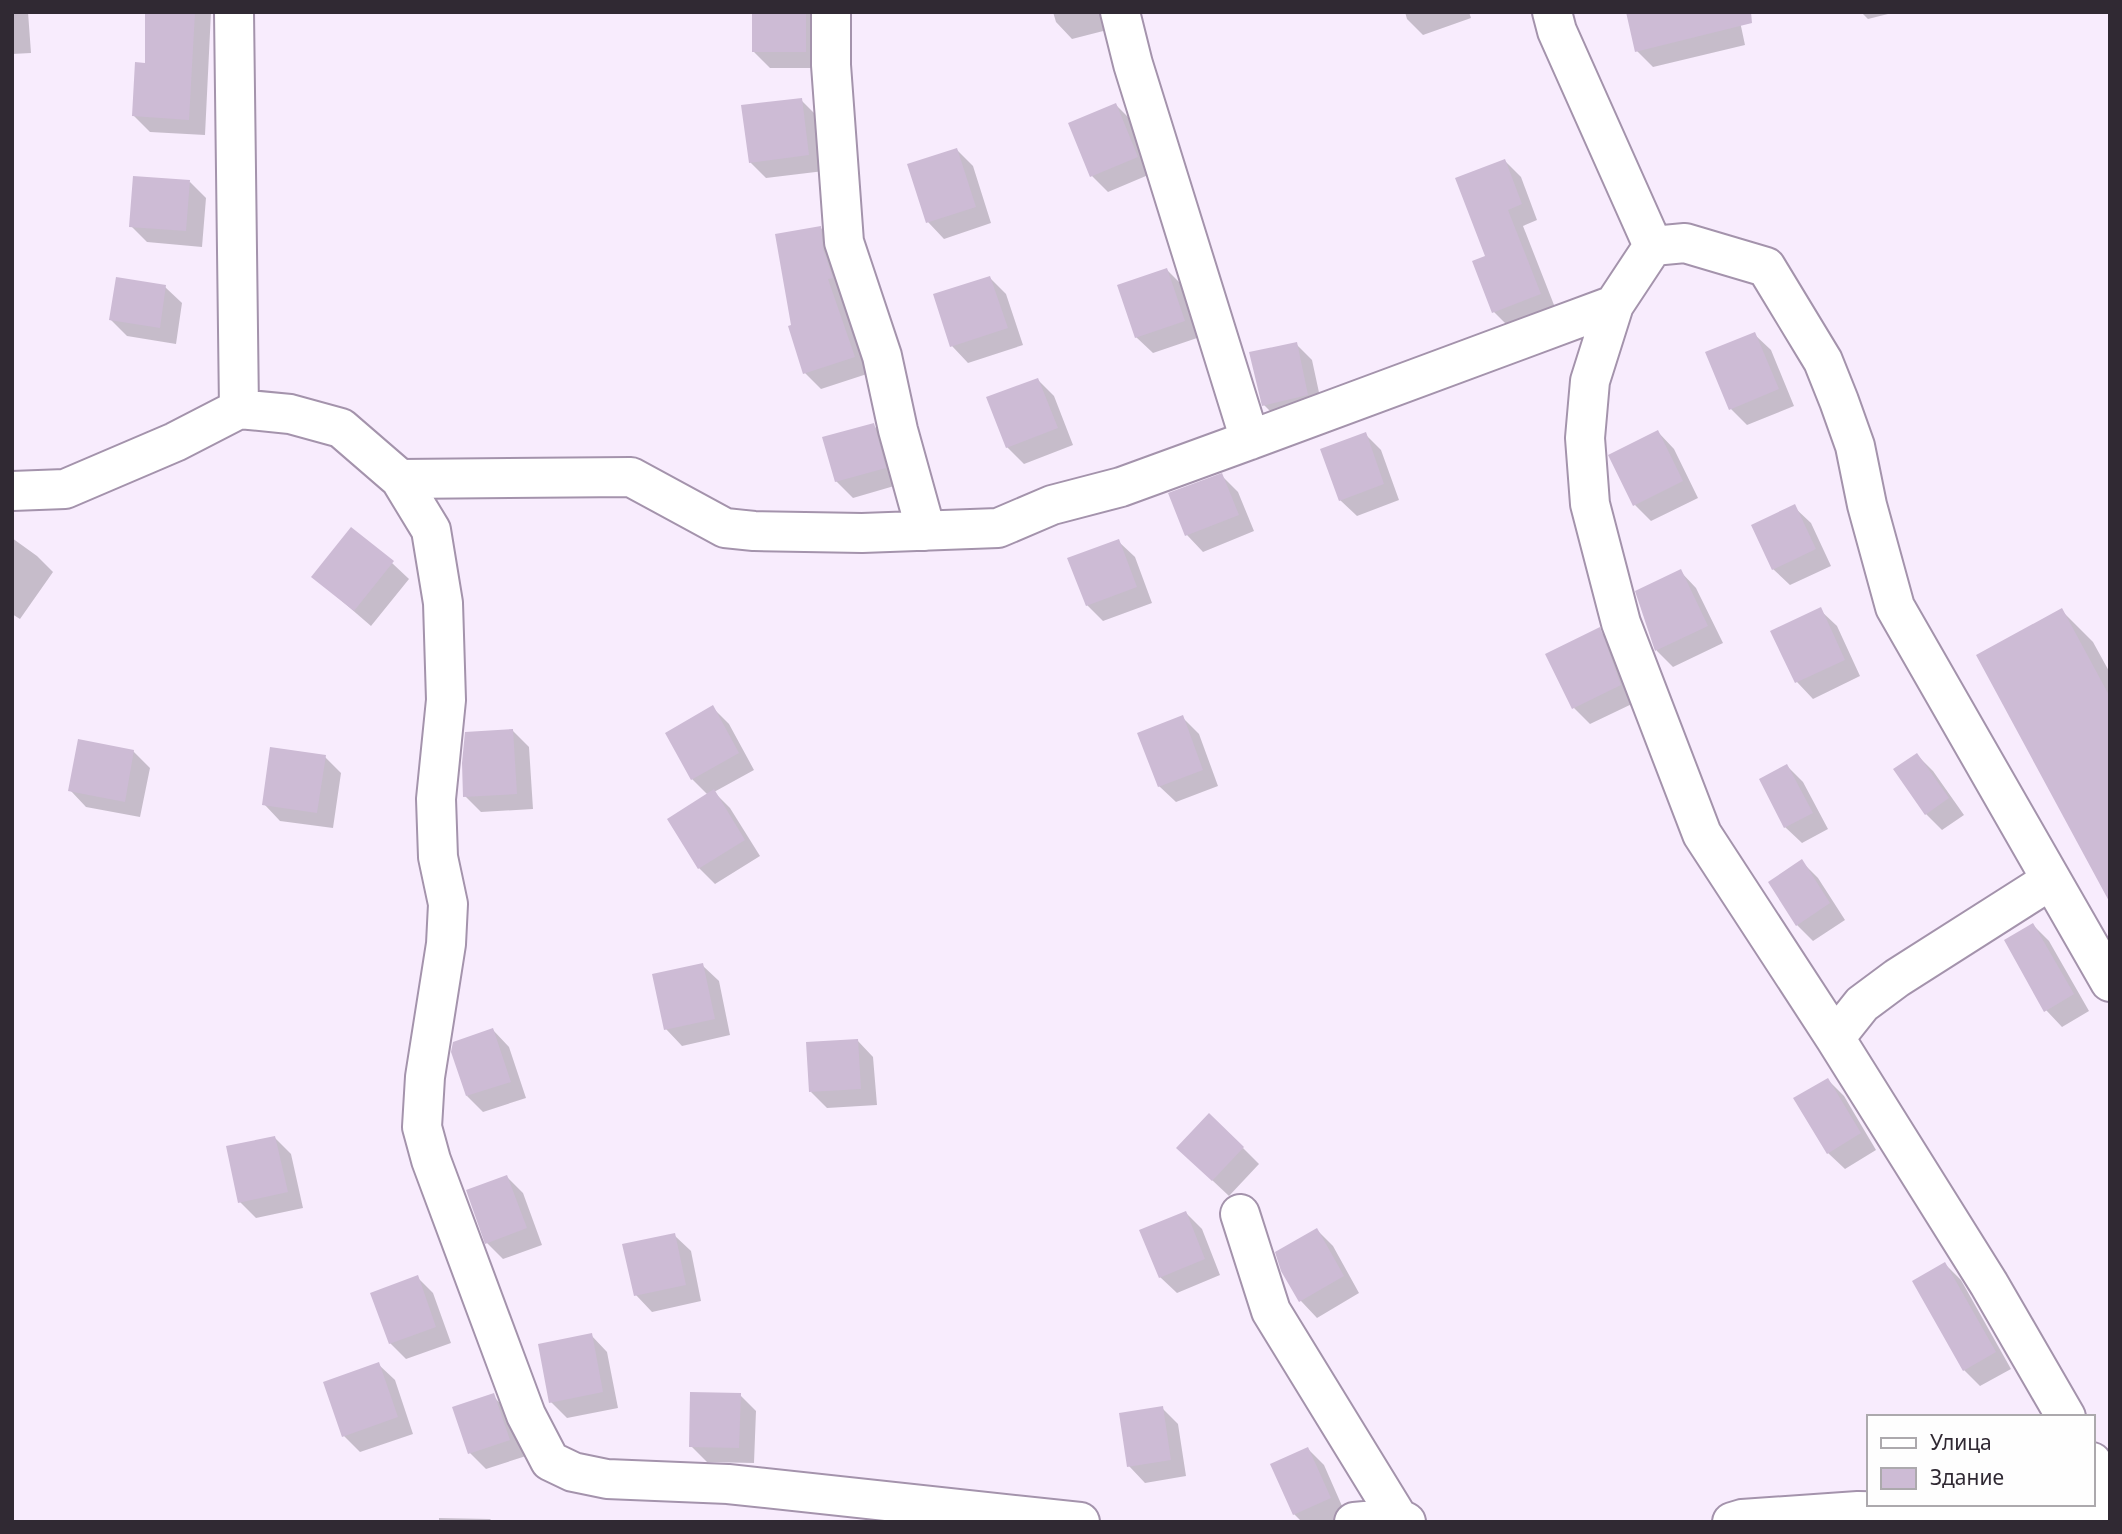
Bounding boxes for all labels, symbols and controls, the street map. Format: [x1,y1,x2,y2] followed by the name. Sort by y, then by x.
[1867,1415,2094,1506] legend
[1930,1428,1992,1456] text: Улица
[1930,1463,2004,1491] text: Здание

